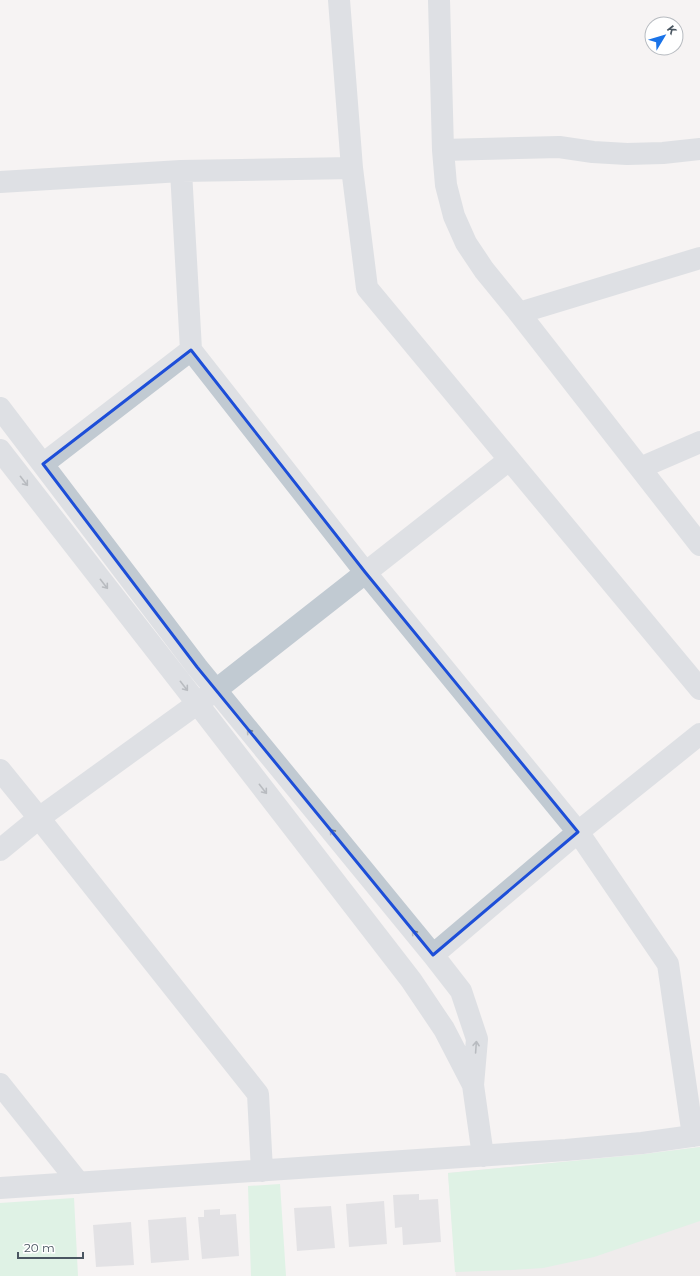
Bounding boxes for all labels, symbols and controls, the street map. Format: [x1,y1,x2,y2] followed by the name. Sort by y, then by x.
[644,16,684,56] north arrow
[664,22,680,38] text: K
[20,476,28,487] one-way arrow
[100,578,108,589] one-way arrow
[180,681,188,692] one-way arrow
[247,728,256,739] one-way arrow
[259,783,268,794] one-way arrow
[329,829,338,840] one-way arrow
[412,929,421,940] one-way arrow
[473,1040,480,1053] one-way arrow
[18,1234,83,1260] scale bar
[24,1240,55,1255] text: 20 m

